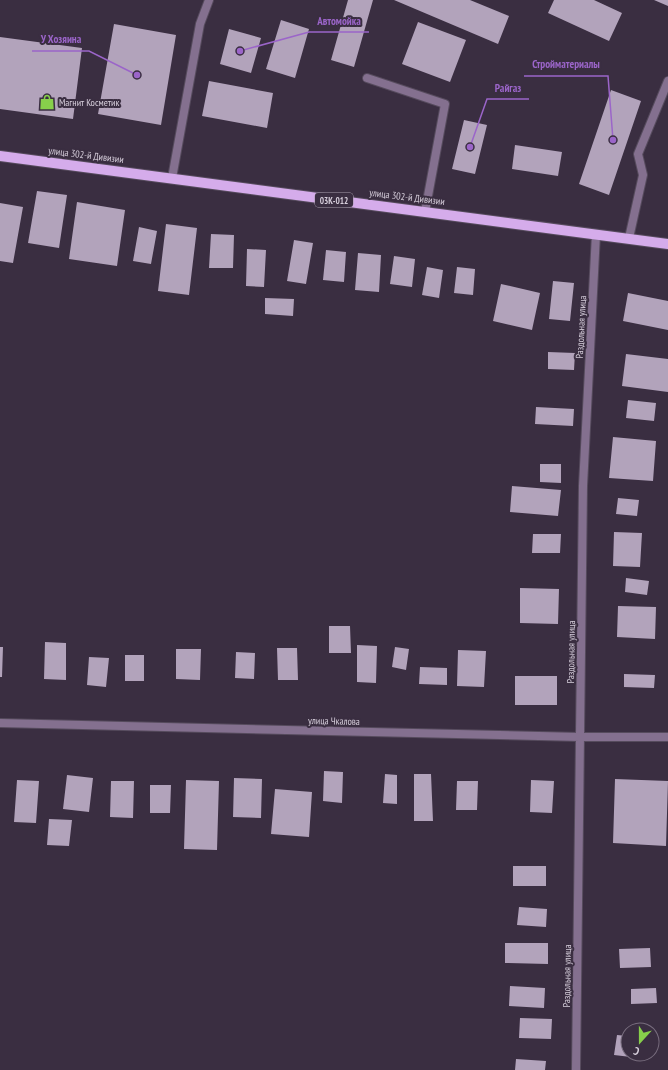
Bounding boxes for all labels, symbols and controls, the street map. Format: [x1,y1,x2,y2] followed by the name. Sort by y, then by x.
[309,9,369,32] callout: Автомойка
[316,14,361,28] text: Автомойка
[32,28,89,51] callout: У Хозяина
[40,32,82,46] text: У Хозяина
[524,53,608,76] callout: Стройматериалы
[532,57,600,71] text: Стройматериалы
[487,76,529,99] callout: Райгаз
[495,81,521,95] text: Райгаз
[38,93,56,111] shop icon: Магнит Косметик
[59,96,119,109] place label: Магнит Косметик
[48,144,124,166] street label: улица 302-й Дивизии
[369,186,445,208] street label: улица 302-й Дивизии
[315,193,353,207] road number: 03К-012
[573,295,589,359] street label: Раздольная улица
[564,620,578,684] street label: Раздольная улица
[308,714,360,728] street label: улица Чкалова
[560,944,574,1008] street label: Раздольная улица
[620,1022,660,1062] north arrow
[632,1044,641,1059] text: С

